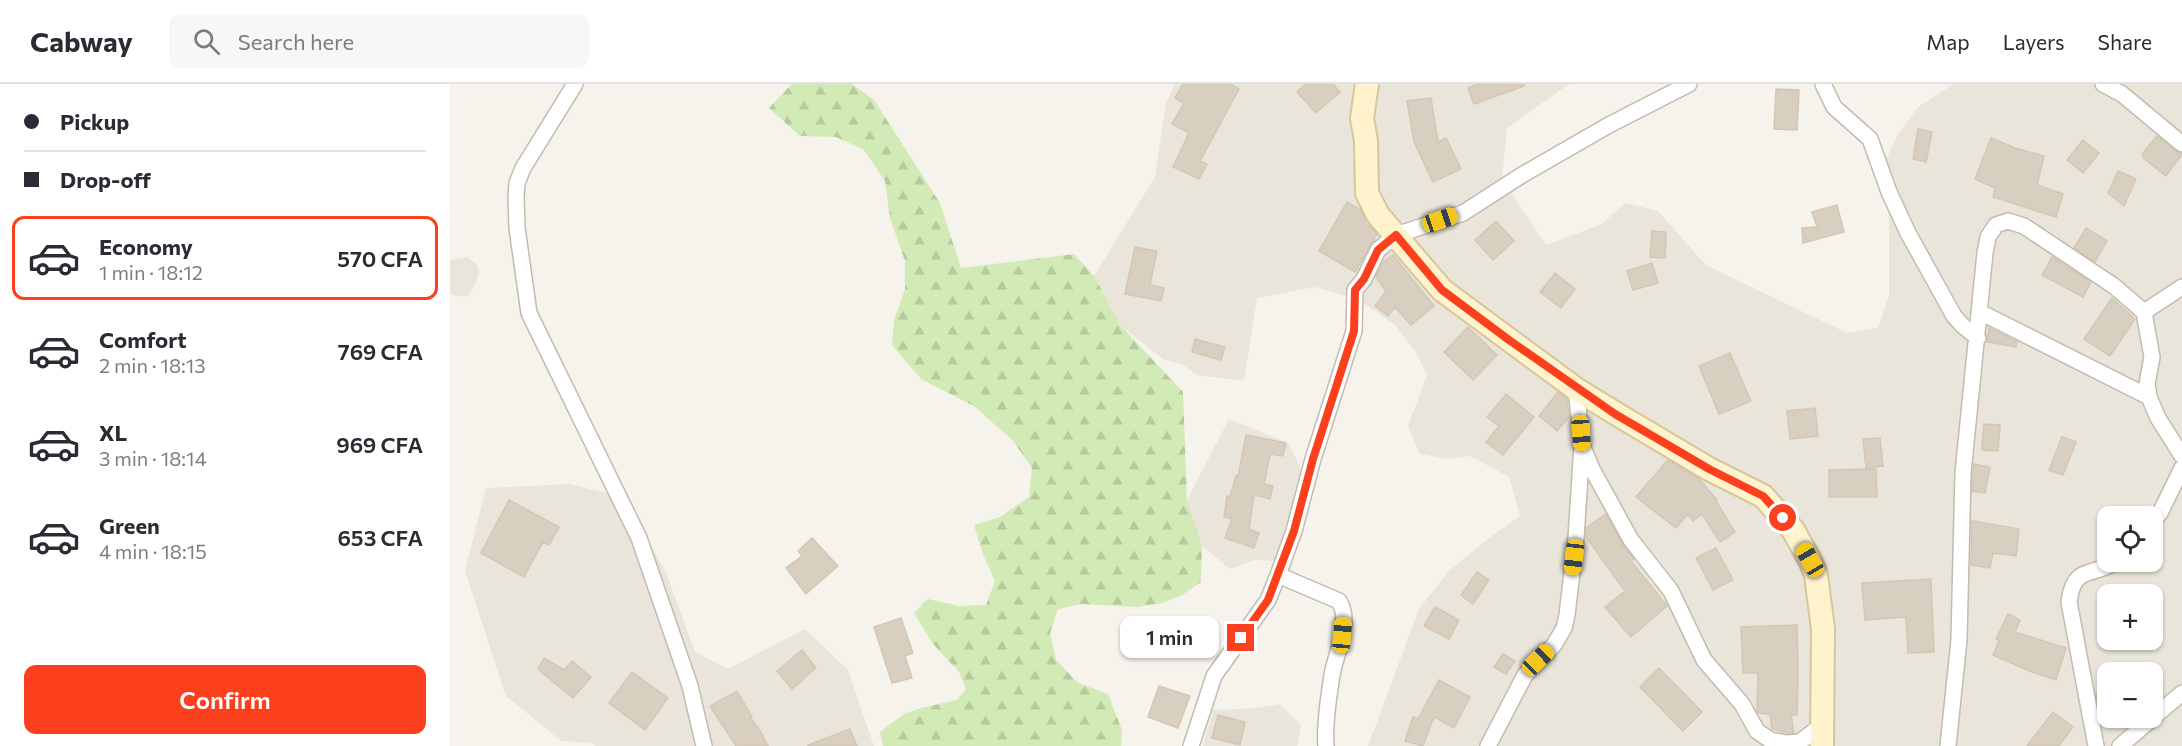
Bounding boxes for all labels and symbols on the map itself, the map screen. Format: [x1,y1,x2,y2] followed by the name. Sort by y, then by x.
[1420,206,1460,234] car
[1571,414,1591,452] car
[1769,504,1796,531] route start
[1563,538,1585,576] car
[1793,540,1827,580] car
[1331,616,1353,654] car
[1121,617,1220,659] callout: 1 min
[1227,624,1254,651] route end
[1519,641,1557,679] car

